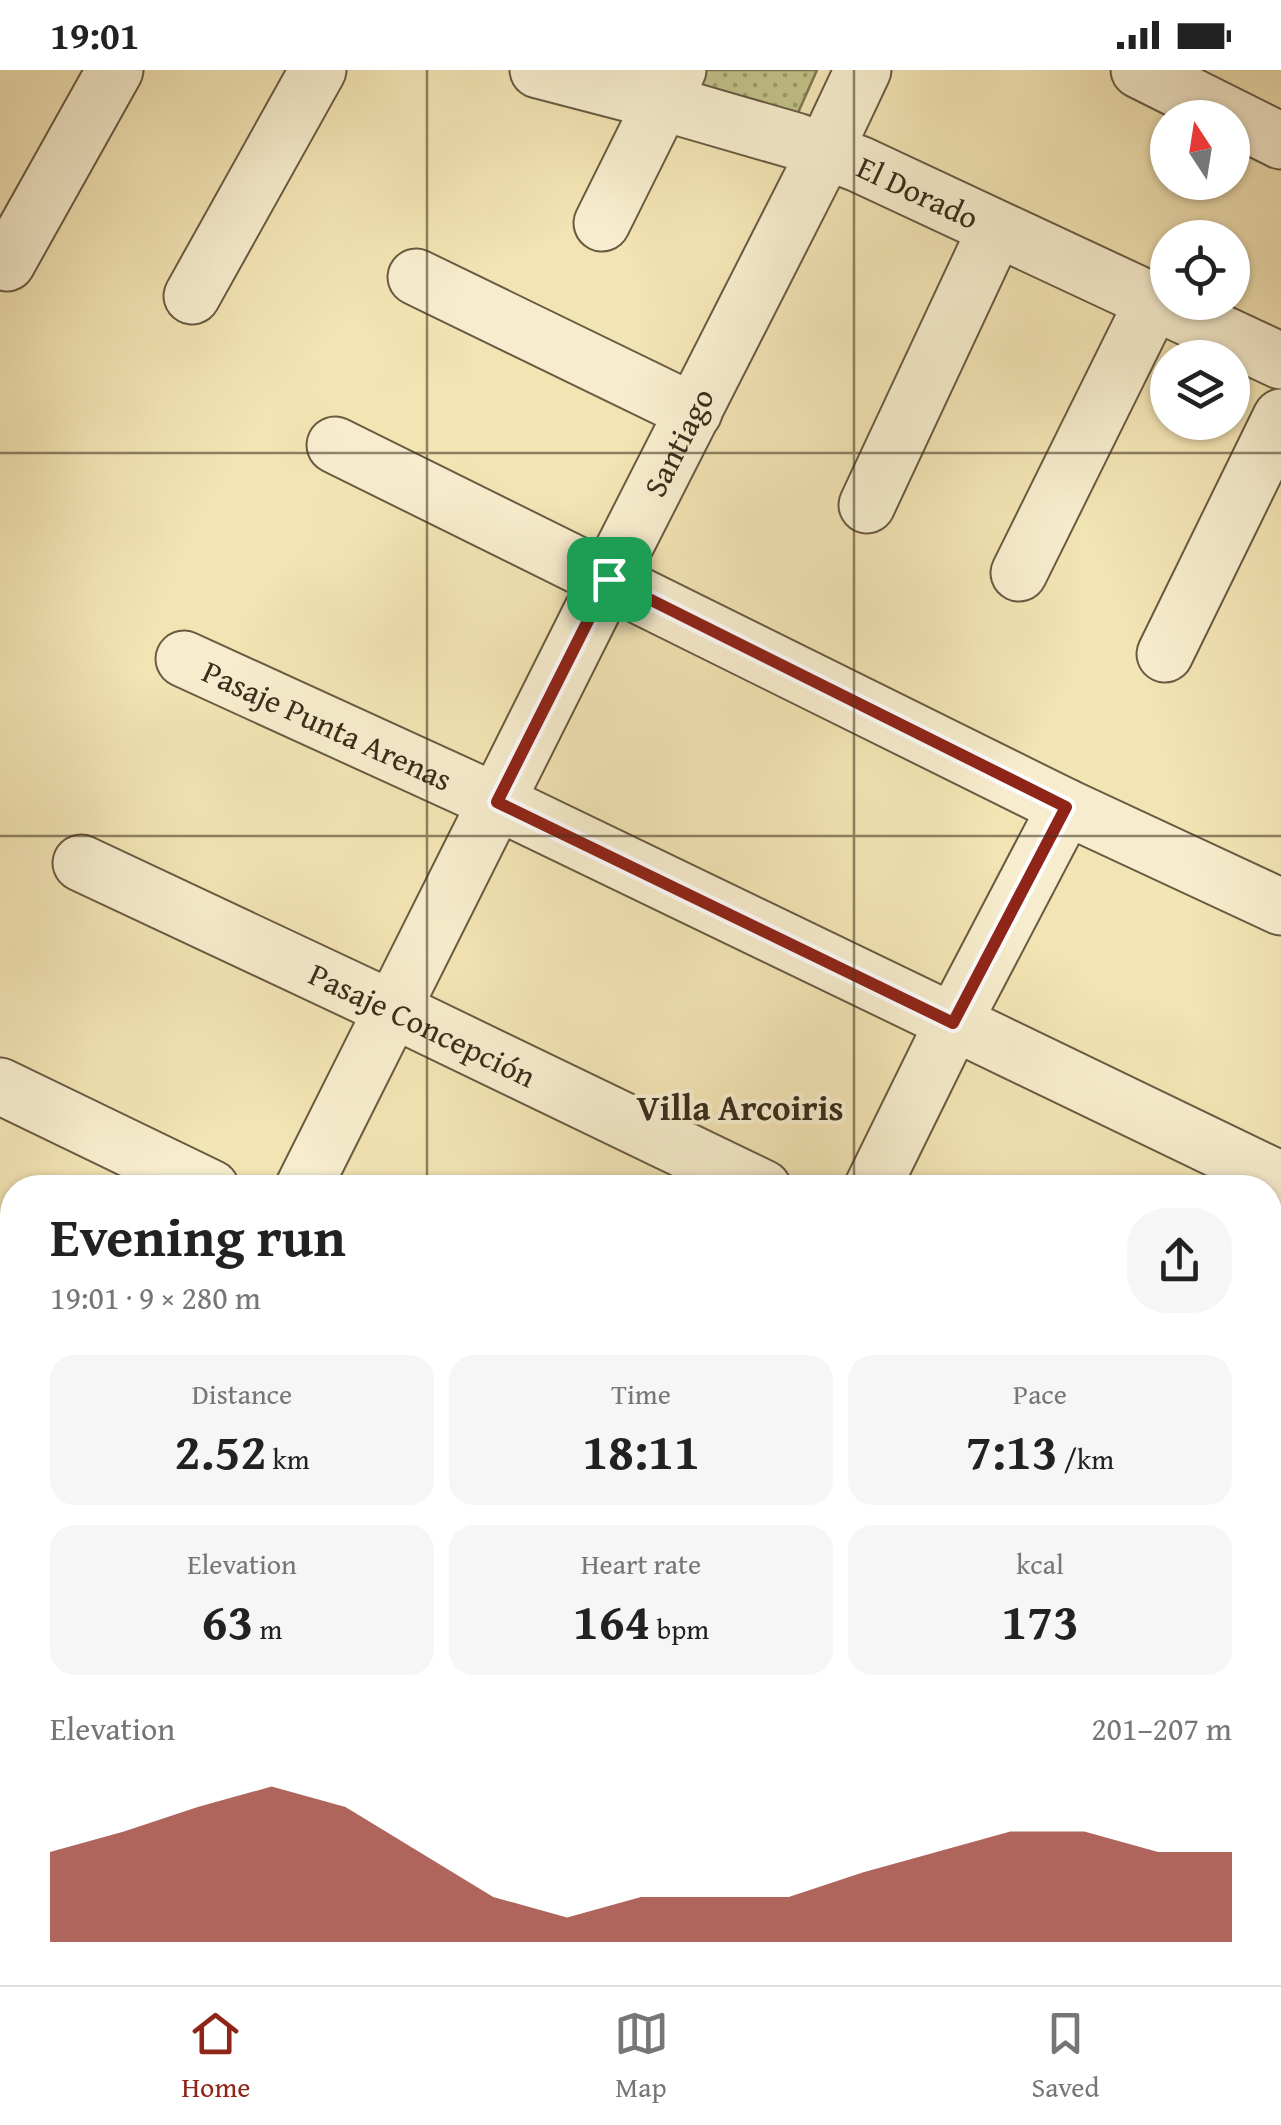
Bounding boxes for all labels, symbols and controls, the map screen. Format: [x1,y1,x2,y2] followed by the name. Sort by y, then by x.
[50,7,140,63] text: 19:01
[1150,100,1250,200] north arrow
[1150,100,1250,440] map controls
[850,143,987,240] street label: El Dorado
[1150,220,1250,320] button: locate
[1150,340,1250,440] button: layers
[631,379,725,504] street label: Santiago
[567,537,652,622] pin
[582,552,637,607] icon: arrive
[195,647,460,802] street label: Pasaje Punta Arenas
[302,950,544,1099] street label: Pasaje Concepción
[636,1082,844,1133] district label: Villa Arcoiris
[50,1196,346,1276] text: Evening run
[1127,1208,1232,1313] button: share
[50,1274,261,1321] text: 19:01 · 9 × 280 m
[192,1373,292,1414] text: Distance
[611,1373,671,1414] text: Time
[1013,1373,1067,1414] text: Pace
[174,1414,266,1487] text: 2.52
[582,1414,700,1487] text: 18:11
[966,1414,1058,1487] text: 7:13
[266,1438,310,1479] text: km
[1058,1438,1114,1479] text: /km
[187,1543,297,1584] text: Elevation
[581,1543,701,1584] text: Heart rate
[1016,1543,1064,1584] text: kcal
[202,1584,253,1657] text: 63
[573,1584,651,1657] text: 164
[1001,1584,1079,1657] text: 173
[253,1608,282,1649] text: m
[651,1608,709,1649] text: bpm
[50,1705,175,1752] text: Elevation
[1091,1705,1232,1752] text: 201–207 m
[182,2006,250,2107] tab: Home
[614,2006,669,2107] tab: Map
[1032,2006,1099,2107] tab: Saved

